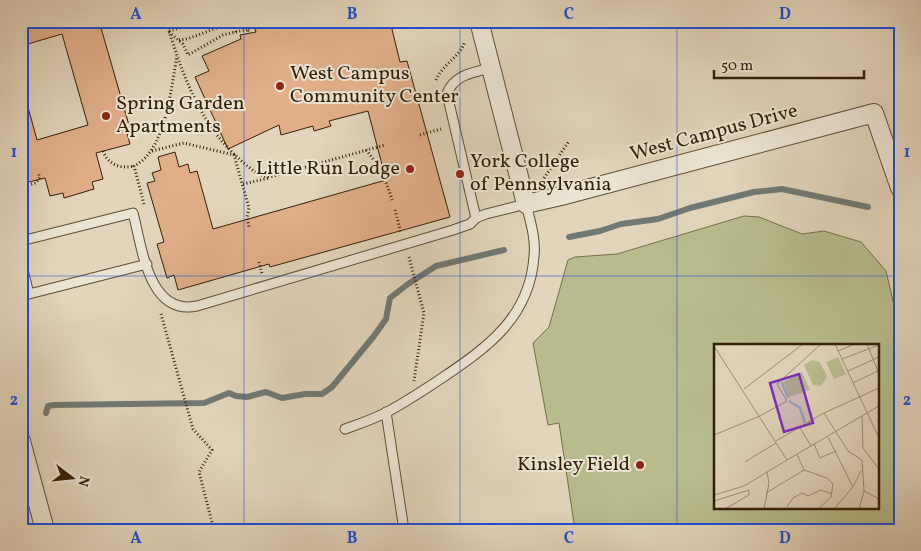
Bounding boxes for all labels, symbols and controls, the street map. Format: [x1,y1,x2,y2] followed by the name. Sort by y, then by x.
[130,4,142,26] text: A
[347,4,358,26] text: B
[564,4,574,26] text: C
[779,4,791,26] text: D
[714,48,864,80] scale bar
[721,56,753,77] text: 50 m
[290,60,459,111] place label: West Campus Community Center
[274,80,286,92] marker: West Campus Community Center
[116,90,245,141] place label: Spring Garden Apartments
[627,97,801,169] street label: West Campus Drive
[100,110,112,122] marker: Spring Garden Apartments
[11,142,17,164] text: 1
[904,142,910,164] text: 1
[470,148,611,199] place label: York College of Pennsylvania
[256,155,400,183] place label: Little Run Lodge
[404,163,416,175] marker: Little Run Lodge
[454,168,466,180] marker: York College of Pennsylvania
[714,344,878,508] inset map
[10,390,18,412] text: 2
[903,390,911,412] text: 2
[517,451,630,479] place label: Kinsley Field
[48,454,98,504] north arrow
[634,459,646,471] marker: Kinsley Field
[73,474,94,489] text: N
[130,528,142,550] text: A
[347,528,358,550] text: B
[564,528,574,550] text: C
[779,528,791,550] text: D

